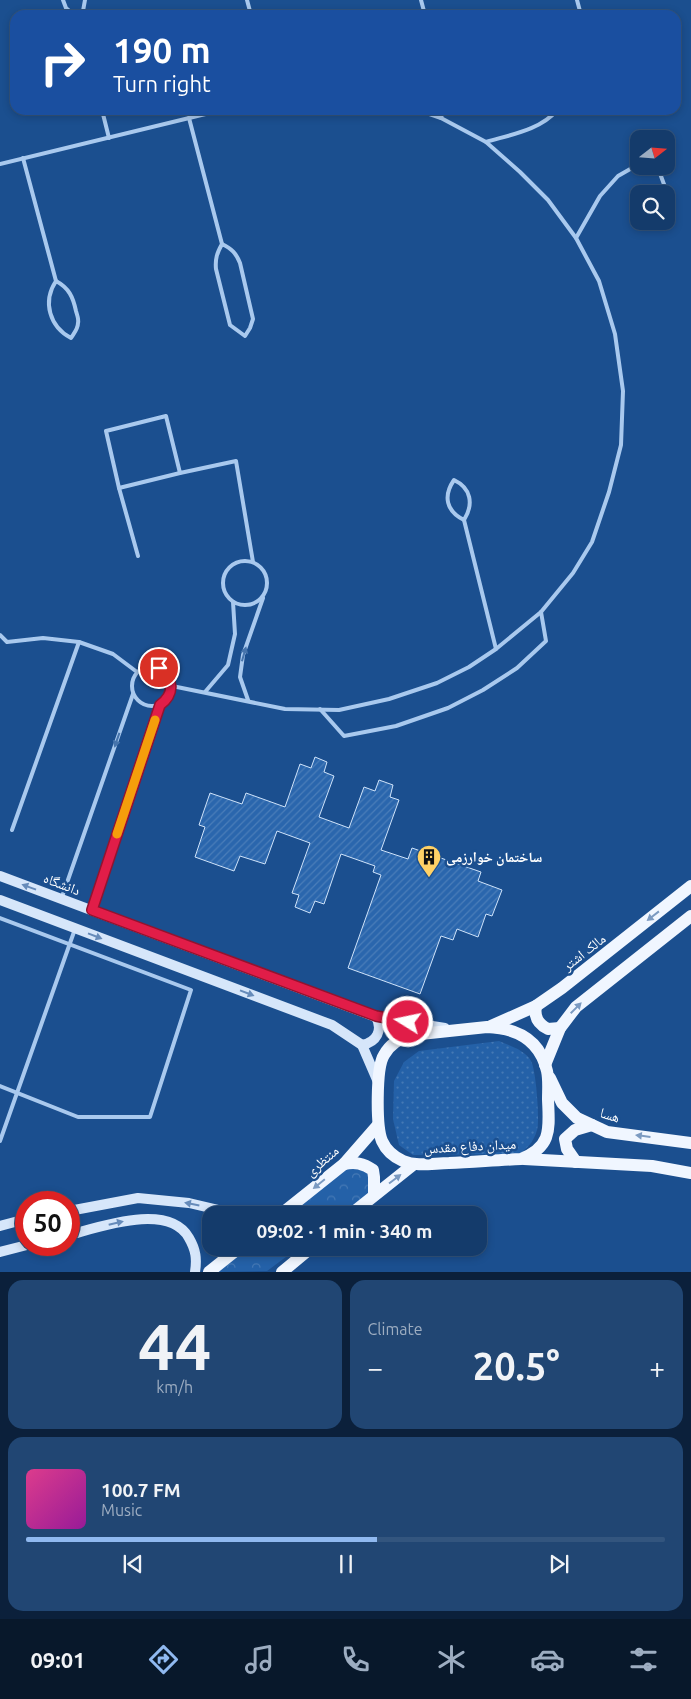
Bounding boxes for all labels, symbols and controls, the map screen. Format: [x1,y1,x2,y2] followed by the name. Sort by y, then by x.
[30,30,95,95] icon: right
[113,30,211,70] text: 190 m
[113,71,211,96] text: Turn right
[630,130,675,175] north arrow
[630,130,675,230] map controls
[630,185,675,230] button: search
[241,646,249,661] one-way arrow
[138,647,180,689] pin
[145,654,173,682] icon: arrive
[113,733,120,748] one-way arrow
[416,844,442,878] building icon: ساختمان خوارزمی
[446,849,542,866] place label: ساختمان خوارزمی
[41,870,83,898] street label: دانشگاه
[21,883,36,891] one-way arrow
[647,911,660,922] one-way arrow
[559,930,609,975] street label: مالک اشتر
[88,932,103,940] one-way arrow
[240,989,255,997] one-way arrow
[381,995,433,1047] position arrow
[570,1002,582,1014] one-way arrow
[598,1104,622,1126] street label: هسا
[634,1132,650,1140] one-way arrow
[423,1136,517,1158] street label: میدان دفاع مقدس
[302,1142,342,1180] street label: منتظری
[388,1173,401,1184] one-way arrow
[313,1178,326,1189] one-way arrow
[15,1191,80,1256] speed limit sign: 50
[184,1200,200,1208] one-way arrow
[109,1219,124,1227] one-way arrow
[257,1220,432,1242] text: 09:02 · 1 min · 340 m
[138,1309,211,1382] text: 44
[368,1320,423,1338] text: Climate
[473,1345,560,1387] text: 20.5°
[368,1352,383,1383] text: −
[649,1352,665,1383] text: +
[156,1378,193,1396] text: km/h
[101,1479,181,1501] text: 100.7 FM
[101,1501,142,1519] text: Music
[119,1550,147,1578] icon: previous
[332,1550,360,1578] icon: pause
[545,1550,573,1578] icon: next
[146,1642,181,1677] icon: directions
[242,1642,277,1677] icon: music
[338,1642,373,1677] icon: phone
[434,1642,469,1677] icon: climate
[530,1642,565,1677] icon: car
[626,1642,661,1677] icon: filters
[30,1647,85,1672] text: 09:01

